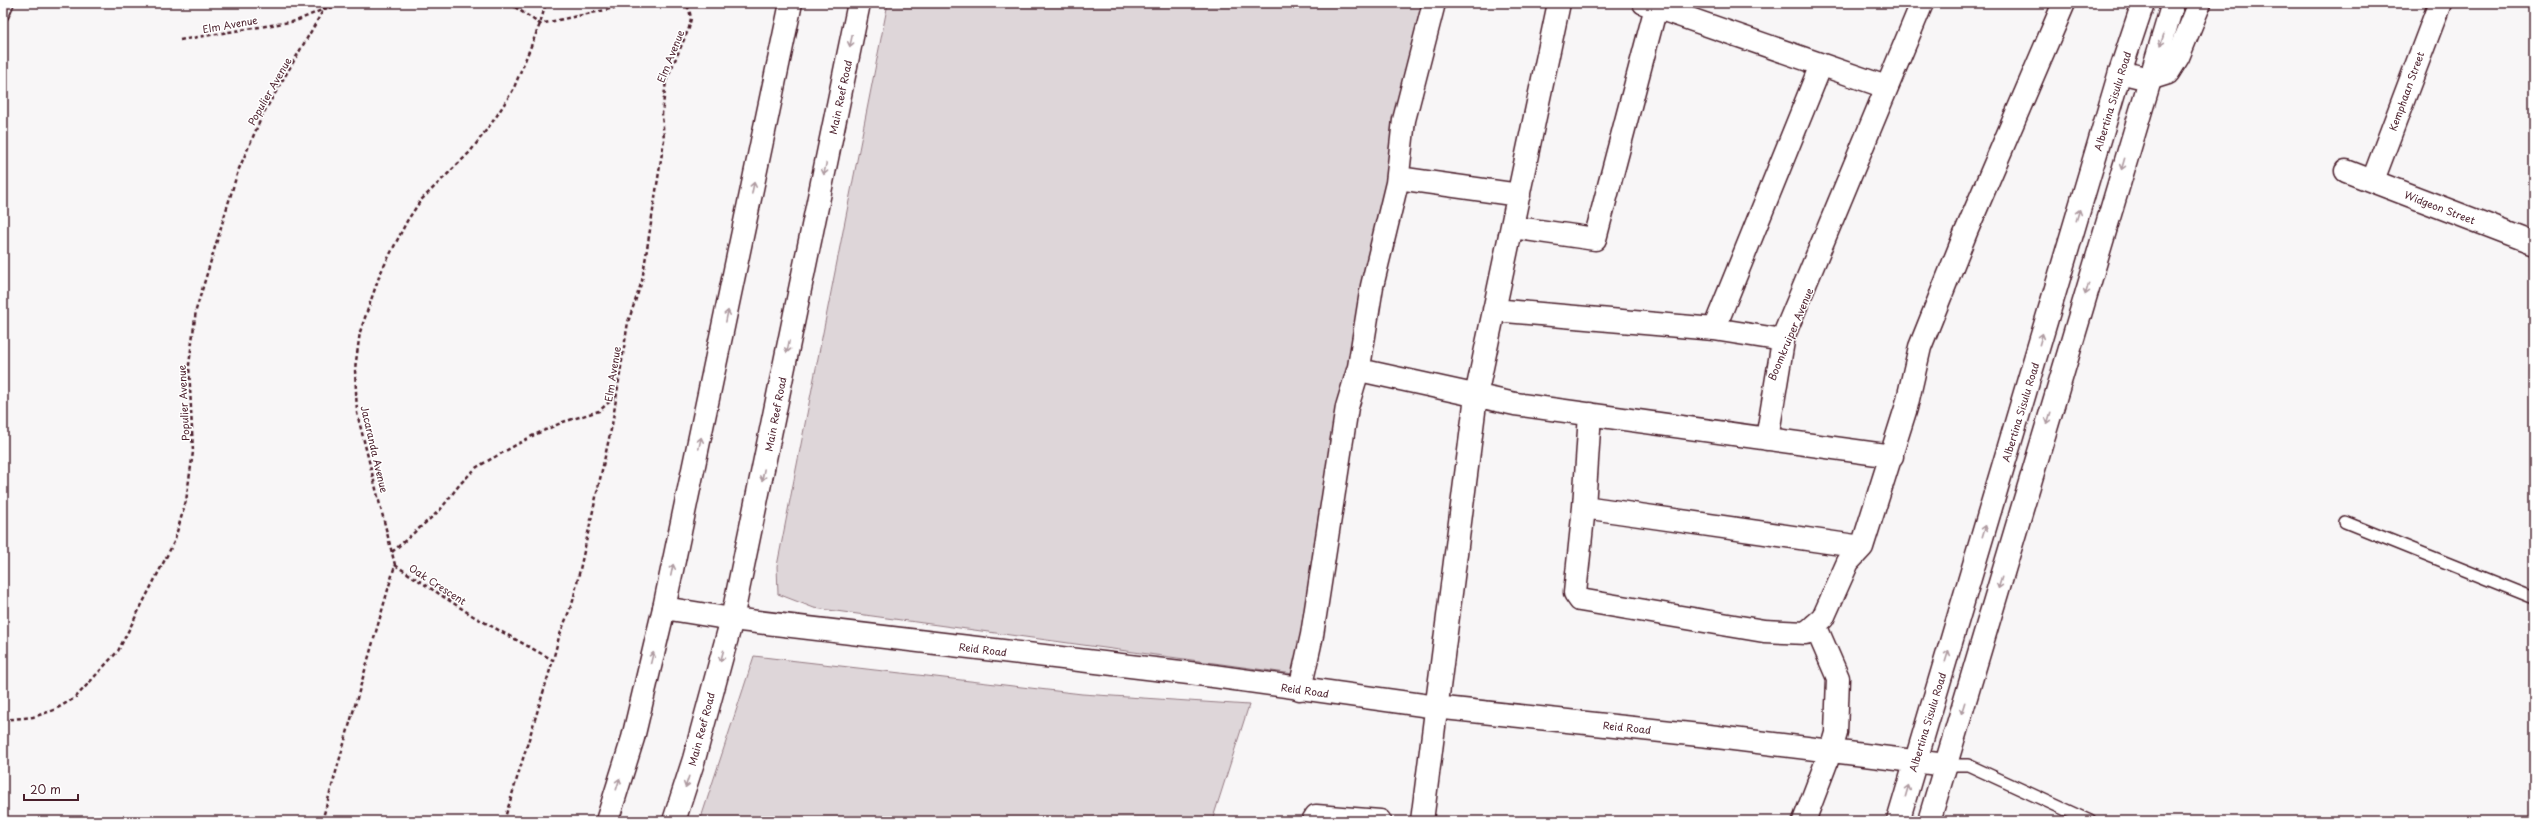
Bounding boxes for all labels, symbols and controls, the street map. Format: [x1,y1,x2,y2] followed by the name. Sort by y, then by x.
[201,12,259,36] street label: Elm Avenue
[653,27,688,85] street label: Elm Avenue
[847,34,855,47] one-way arrow
[2157,34,2165,46] one-way arrow
[2090,49,2134,153] street label: Albertina Sisulu Road
[2385,49,2427,133] street label: Kemphaan Street
[244,54,295,128] street label: Populier Avenue
[825,58,855,136] street label: Main Reef Road
[2119,158,2126,171] one-way arrow
[821,162,829,175] one-way arrow
[749,182,757,195] one-way arrow
[2402,187,2478,227] street label: Widgeon Street
[2075,208,2082,221] one-way arrow
[2083,282,2090,295] one-way arrow
[1764,285,1817,383] street label: Boomkruiper Avenue
[723,310,731,323] one-way arrow
[2038,333,2045,346] one-way arrow
[784,340,792,353] one-way arrow
[600,345,624,403] street label: Elm Avenue
[1998,360,2042,464] street label: Albertina Sisulu Road
[173,364,192,441] street label: Populier Avenue
[760,375,790,453] street label: Main Reef Road
[358,404,392,495] street label: Jacaranda Avenue
[2045,412,2052,425] one-way arrow
[696,437,704,450] one-way arrow
[759,468,767,481] one-way arrow
[1981,525,1988,538] one-way arrow
[406,560,470,608] street label: Oak Crescent
[669,564,677,577] one-way arrow
[1996,577,2003,590] one-way arrow
[958,639,1008,659] street label: Reid Road
[1944,649,1951,662] one-way arrow
[717,650,725,663] one-way arrow
[649,652,656,665] one-way arrow
[1905,670,1949,774] street label: Albertina Sisulu Road
[1280,679,1330,701] street label: Reid Road
[684,690,718,767] street label: Main Reef Road
[1959,701,1966,714] one-way arrow
[1602,717,1652,737] street label: Reid Road
[683,775,690,788] one-way arrow
[24,776,78,802] scale bar
[615,778,623,790] one-way arrow
[30,780,61,798] text: 20 m
[1904,784,1911,797] one-way arrow

